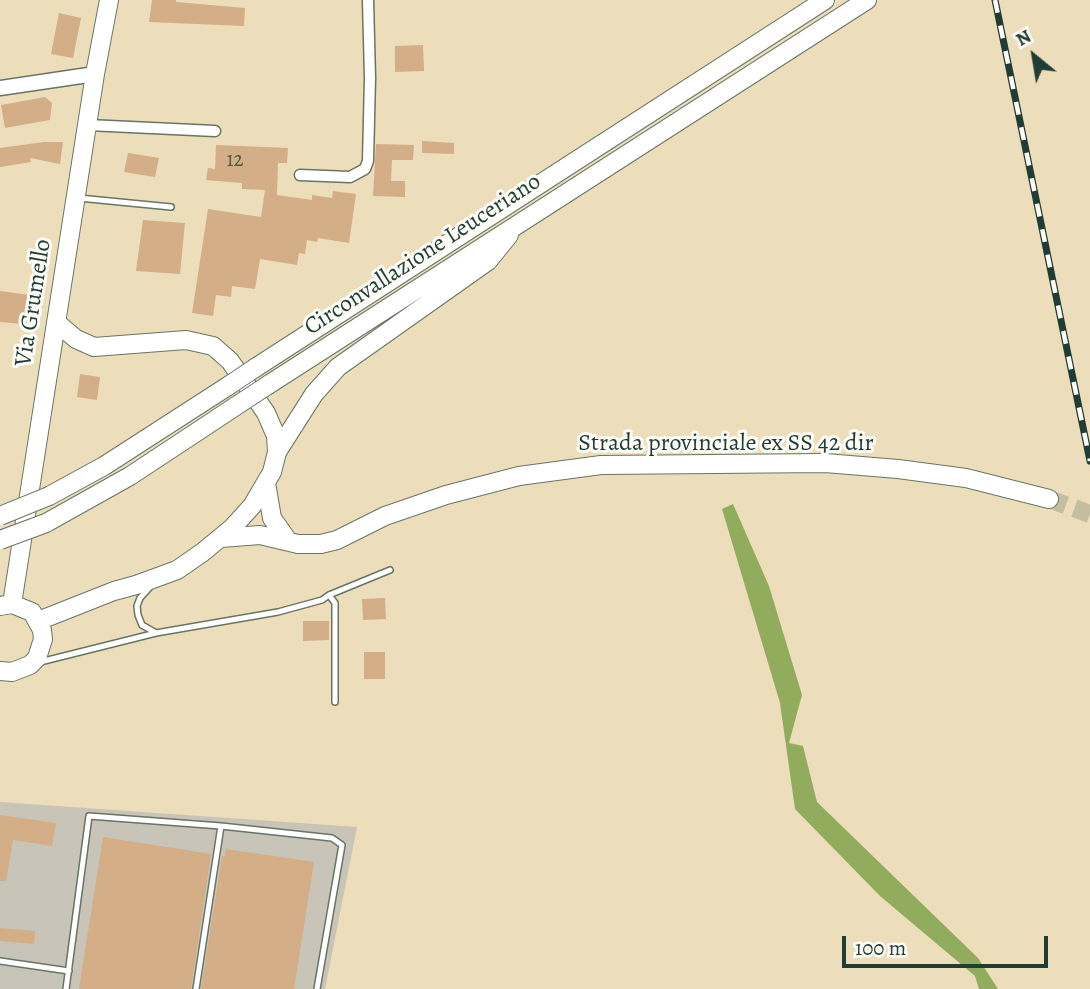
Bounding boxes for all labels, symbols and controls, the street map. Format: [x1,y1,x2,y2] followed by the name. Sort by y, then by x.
[999,21,1069,91] north arrow
[1011,23,1036,53] text: N
[226,148,244,174] house number: 12
[299,168,547,342] street label: Circonvallazione Leuceriano
[10,237,58,369] street label: Via Grumello
[578,430,874,458] street label: Strada provinciale ex SS 42 dir
[845,922,1052,966] scale bar
[855,934,906,962] text: 100 m

